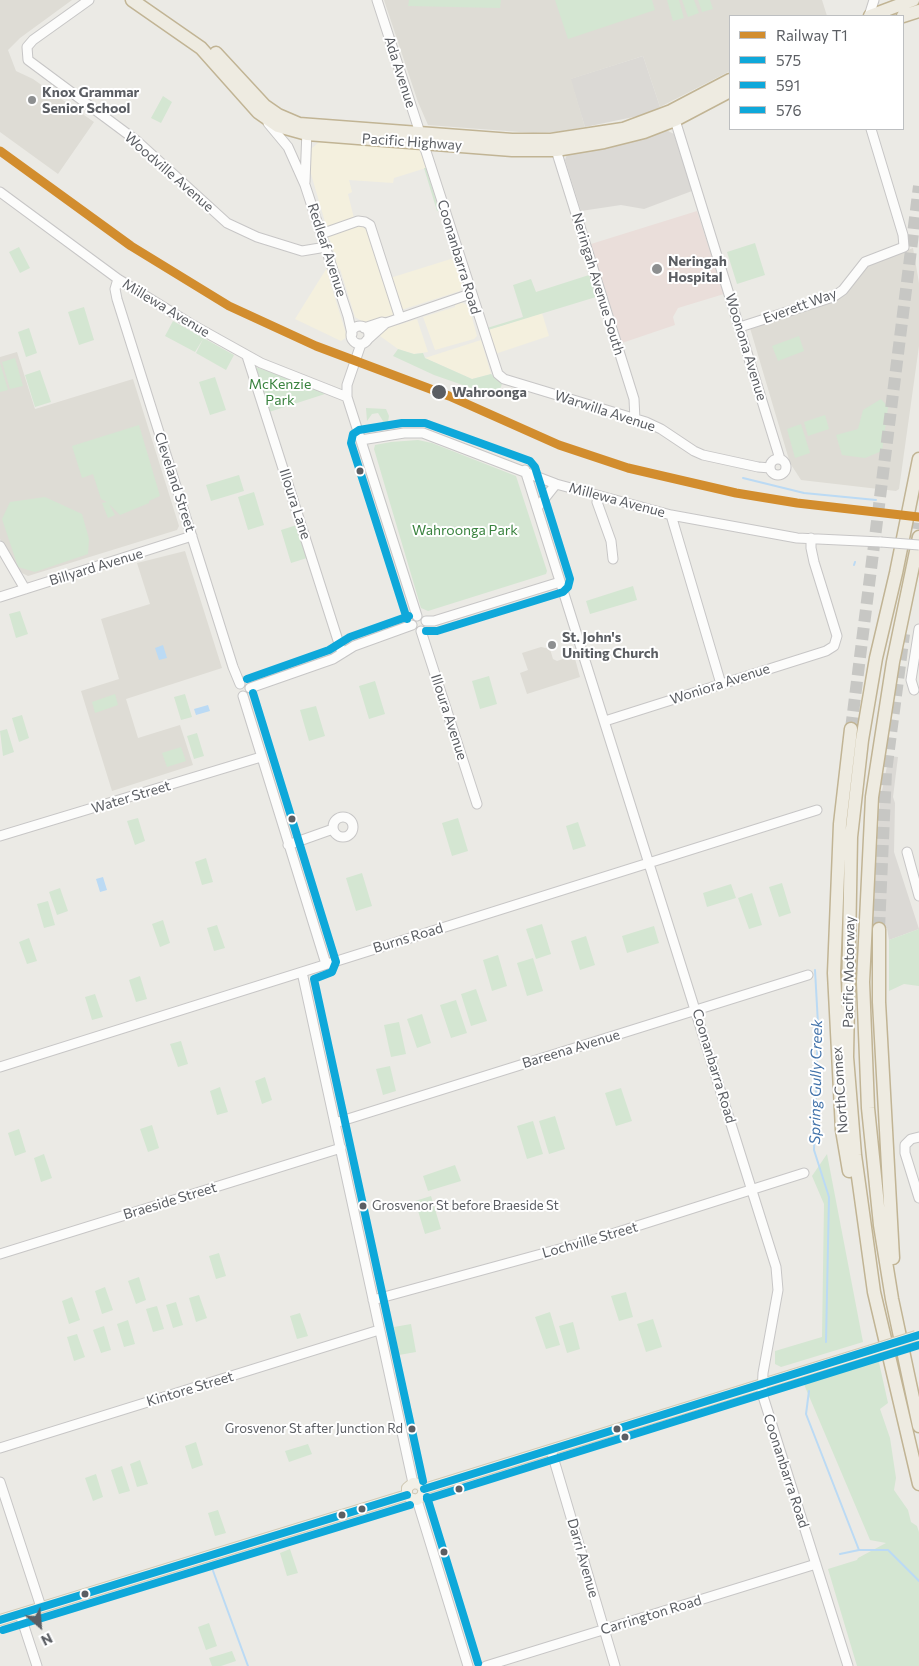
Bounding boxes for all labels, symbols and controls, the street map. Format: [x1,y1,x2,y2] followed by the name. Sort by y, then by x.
[729,15,904,130] legend
[776,26,848,44] text: Railway T1
[381,34,419,110] street label: Ada Avenue
[776,51,801,69] text: 575
[776,76,800,94] text: 591
[42,84,139,116] place label: Knox Grammar Senior School
[26,94,38,106] marker: Knox Grammar Senior School
[776,101,802,119] text: 576
[121,129,217,215] street label: Woodville Avenue
[361,130,463,154] street label: Pacific Highway
[434,198,484,316] street label: Coonanbarra Road
[304,201,350,299] street label: Redleaf Avenue
[568,211,628,357] street label: Neringah Avenue South
[668,253,727,286] place label: Neringah Hospital
[650,262,664,276] marker: Neringah Hospital
[119,275,213,341] street label: Millewa Avenue
[761,285,839,327] street label: Everett Way
[722,291,770,403] street label: Woonona Avenue
[249,376,311,408] park label: McKenzie Park
[430,383,448,401] marker: Wahroonga
[452,384,527,400] place label: Wahroonga
[552,387,658,435] street label: Warwilla Avenue
[151,430,199,534] street label: Cleveland Street
[276,466,314,542] street label: Illoura Lane
[355,466,365,476] unlabelled marker
[567,479,667,521] street label: Millewa Avenue
[412,522,518,538] park label: Wahroonga Park
[47,545,145,589] street label: Billyard Avenue
[562,629,659,662] place label: St. John's Uniting Church
[546,639,558,651] marker: St. John's Uniting Church
[668,660,772,708] street label: Woniora Avenue
[427,672,471,762] street label: Illoura Avenue
[89,777,173,817] street label: Water Street
[287,814,297,824] unlabelled marker
[840,916,858,1028] street label: Pacific Motorway
[371,919,445,957] street label: Burns Road
[689,1007,739,1125] street label: Coonanbarra Road
[806,1019,826,1145] water label: Spring Gully Creek
[520,1026,622,1072] street label: Bareena Avenue
[829,1046,851,1134] street label: NorthConnex
[121,1179,219,1223] street label: Braeside Street
[372,1198,559,1214] place label: Grosvenor St before Braeside St
[358,1201,368,1211] marker: Grosvenor St before Braeside St
[540,1218,640,1262] street label: Lochville Street
[145,1368,235,1410] street label: Kintore Street
[760,1412,812,1530] street label: Coonanbarra Road
[225,1421,403,1437] place label: Grosvenor St after Junction Rd
[407,1424,417,1434] marker: Grosvenor St after Junction Rd
[612,1424,622,1434] unlabelled marker
[620,1432,630,1442] unlabelled marker
[454,1484,464,1494] unlabelled marker
[357,1504,367,1514] unlabelled marker
[337,1510,347,1520] unlabelled marker
[564,1516,602,1600] street label: Darri Avenue
[439,1547,449,1557] unlabelled marker
[80,1589,90,1599] unlabelled marker
[598,1592,704,1638] street label: Carrington Road
[15,1601,65,1651] north arrow
[39,1630,56,1650] text: N

